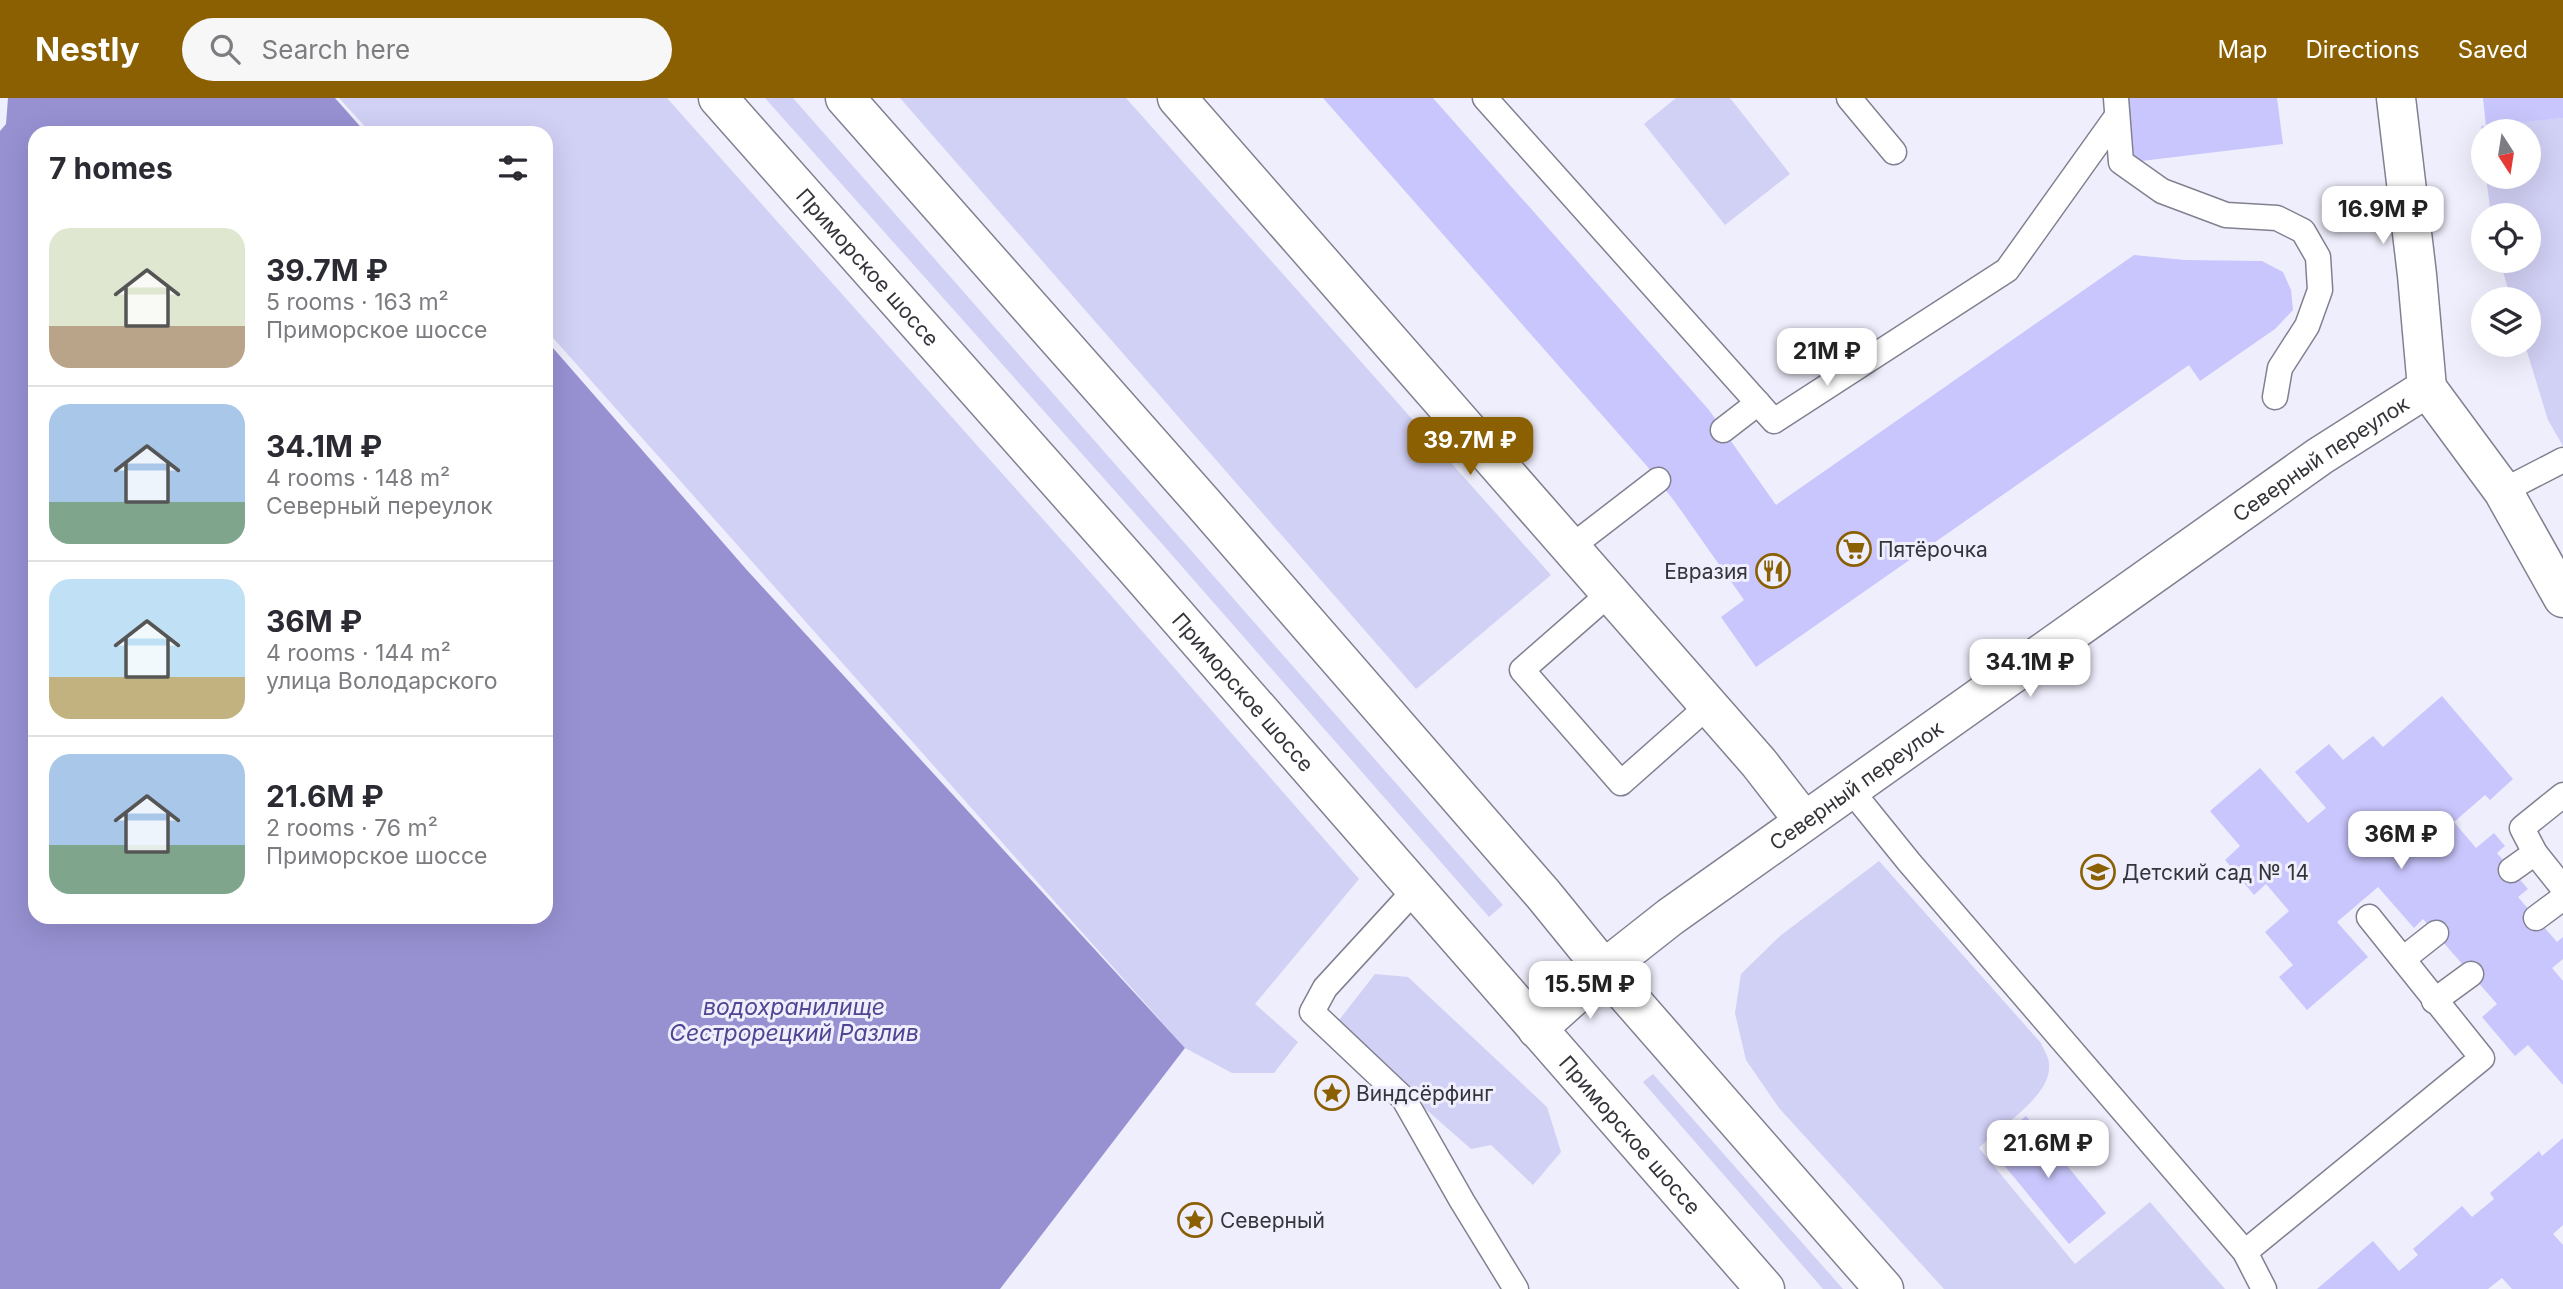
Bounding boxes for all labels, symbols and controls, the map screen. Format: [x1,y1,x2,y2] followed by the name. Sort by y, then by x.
[182,18,672,81] search box
[35,29,140,69] text: Nestly
[206,30,244,68] icon: search
[262,34,410,65] text: Search here
[2218,35,2267,64] text: Map
[2305,35,2420,64] text: Directions
[2458,35,2528,64] text: Saved
[2471,119,2541,189] north arrow
[2471,119,2541,357] map controls
[494,149,532,187] icon: filters
[49,150,173,186] text: 7 homes
[792,183,944,351] street label: Приморское шоссе
[2318,186,2448,246] pin: 16.9M ₽
[2338,195,2428,223] text: 16.9M ₽
[2471,203,2541,273] button: locate
[266,252,388,288] text: 39.7M ₽
[105,256,189,340] icon: home
[2471,287,2541,357] button: layers
[266,288,449,316] text: 5 rooms · 163 m²
[266,316,488,344] text: Приморское шоссе
[1778,328,1876,388] pin: 21M ₽
[1793,337,1861,365] text: 21M ₽
[2228,390,2414,527] street label: Северный переулок
[1405,418,1535,477] pin: 39.7M ₽
[1423,426,1517,454] text: 39.7M ₽
[266,428,382,464] text: 34.1M ₽
[105,432,189,516] icon: home
[266,464,450,492] text: 4 rooms · 148 m²
[266,492,493,520] text: Северный переулок
[1835,530,1873,568] supermarket icon: Пятёрочка
[1878,537,1988,562] place label: Пятёрочка
[1754,552,1792,590] restaurant icon: Евразия
[1664,559,1748,584] place label: Евразия
[266,603,362,639] text: 36M ₽
[105,607,189,691] icon: home
[1167,608,1319,776] street label: Приморское шоссе
[266,639,451,667] text: 4 rooms · 144 m²
[1965,640,2095,699] pin: 34.1M ₽
[1985,648,2075,676] text: 34.1M ₽
[266,667,497,695] text: улица Володарского
[1764,715,1948,855] street label: Северный переулок
[266,778,384,814] text: 21.6M ₽
[105,782,189,866] icon: home
[2352,812,2450,871] pin: 36M ₽
[266,814,438,842] text: 2 rooms · 76 m²
[2364,820,2438,848] text: 36M ₽
[266,842,488,870] text: Приморское шоссе
[2079,853,2117,891] school or university icon: Детский сад № 14
[2122,860,2309,885] place label: Детский сад № 14
[1525,962,1655,1021] pin: 15.5M ₽
[1545,970,1635,998] text: 15.5M ₽
[669,993,919,1047] water label: водохранилище Сестрорецкий Разлив
[1554,1050,1706,1219] street label: Приморское шоссе
[1313,1074,1351,1112] place icon: Виндсёрфинг
[1356,1081,1493,1106] place label: Виндсёрфинг
[1983,1121,2113,1180] pin: 21.6M ₽
[2003,1129,2093,1157] text: 21.6M ₽
[1176,1201,1214,1239] place icon: Северный
[1220,1208,1325,1233] place label: Северный

